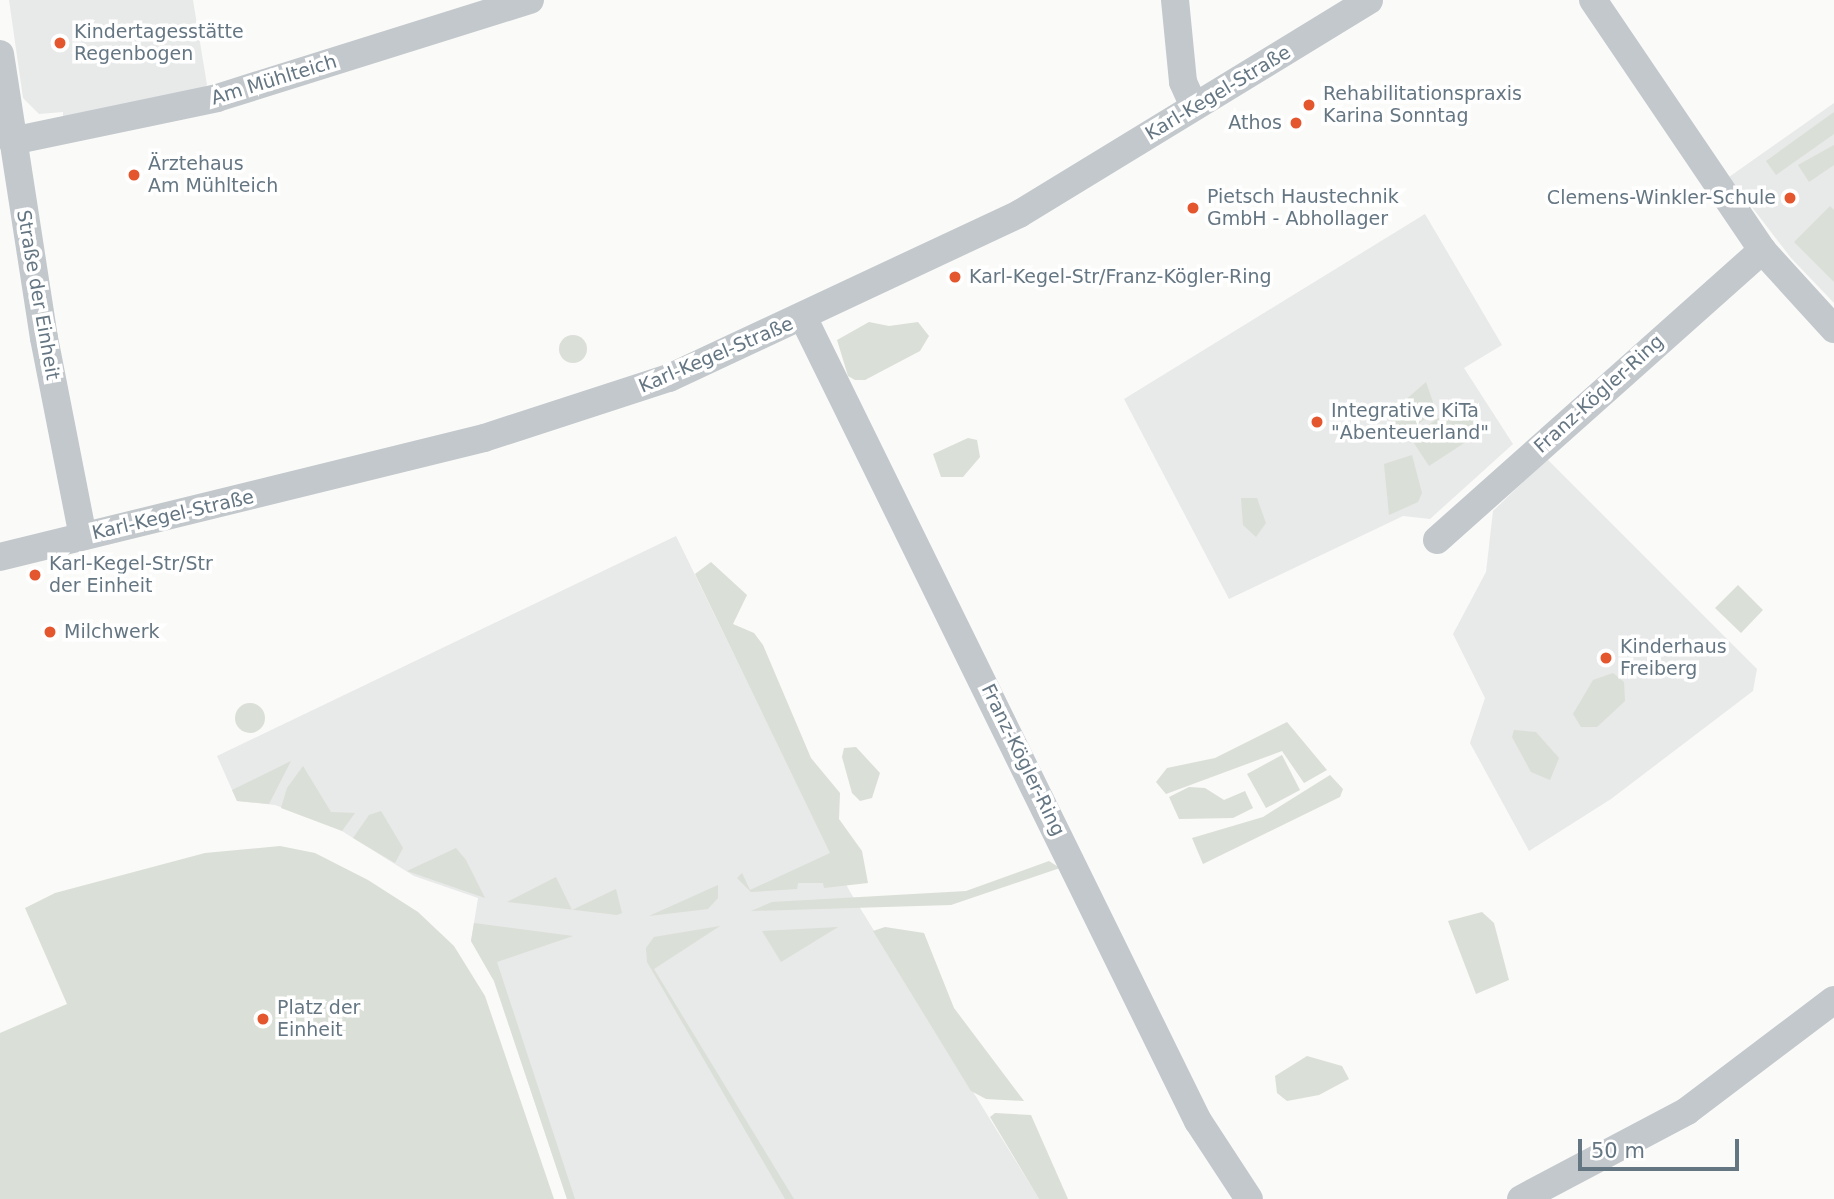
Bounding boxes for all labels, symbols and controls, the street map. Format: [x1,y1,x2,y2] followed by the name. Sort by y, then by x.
[74,21,244,65] place label: Kindertagesstätte Regenbogen
[52,35,68,51] marker: Kindertagesstätte Regenbogen
[1141,41,1295,145] street label: Karl-Kegel-Straße
[208,50,340,110] street label: Am Mühlteich
[1323,83,1522,127] place label: Rehabilitationspraxis Karina Sonntag
[1301,97,1317,113] marker: Rehabilitationspraxis Karina Sonntag
[1228,112,1282,134] place label: Athos
[1288,115,1304,131] marker: Athos
[148,153,278,197] place label: Ärztehaus Am Mühlteich
[126,167,142,183] marker: Ärztehaus Am Mühlteich
[1207,186,1399,230] place label: Pietsch Haustechnik GmbH - Abhollager
[1547,187,1776,209] place label: Clemens-Winkler-Schule
[1782,190,1798,206] marker: Clemens-Winkler-Schule
[1185,200,1201,216] marker: Pietsch Haustechnik GmbH - Abhollager
[12,208,64,382] street label: Straße der Einheit
[969,266,1272,288] place label: Karl-Kegel-Str/Franz-Kögler-Ring
[947,269,963,285] marker: Karl-Kegel-Str/Franz-Kögler-Ring
[635,312,797,398] street label: Karl-Kegel-Straße
[1530,330,1668,458] street label: Franz-Kögler-Ring
[1331,400,1489,444] place label: Integrative KiTa "Abenteuerland"
[1309,414,1325,430] marker: Integrative KiTa "Abenteuerland"
[90,485,256,545] street label: Karl-Kegel-Straße
[49,553,213,597] place label: Karl-Kegel-Str/Str der Einheit
[27,567,43,583] marker: Karl-Kegel-Str/Str der Einheit
[64,621,159,643] place label: Milchwerk
[42,624,58,640] marker: Milchwerk
[1620,636,1727,680] place label: Kinderhaus Freiberg
[1598,650,1614,666] marker: Kinderhaus Freiberg
[976,680,1070,840] street label: Franz-Kögler-Ring
[277,997,360,1041] place label: Platz der Einheit
[255,1011,271,1027] marker: Platz der Einheit
[1582,1126,1743,1170] scale bar
[1591,1139,1645,1163] text: 50 m

